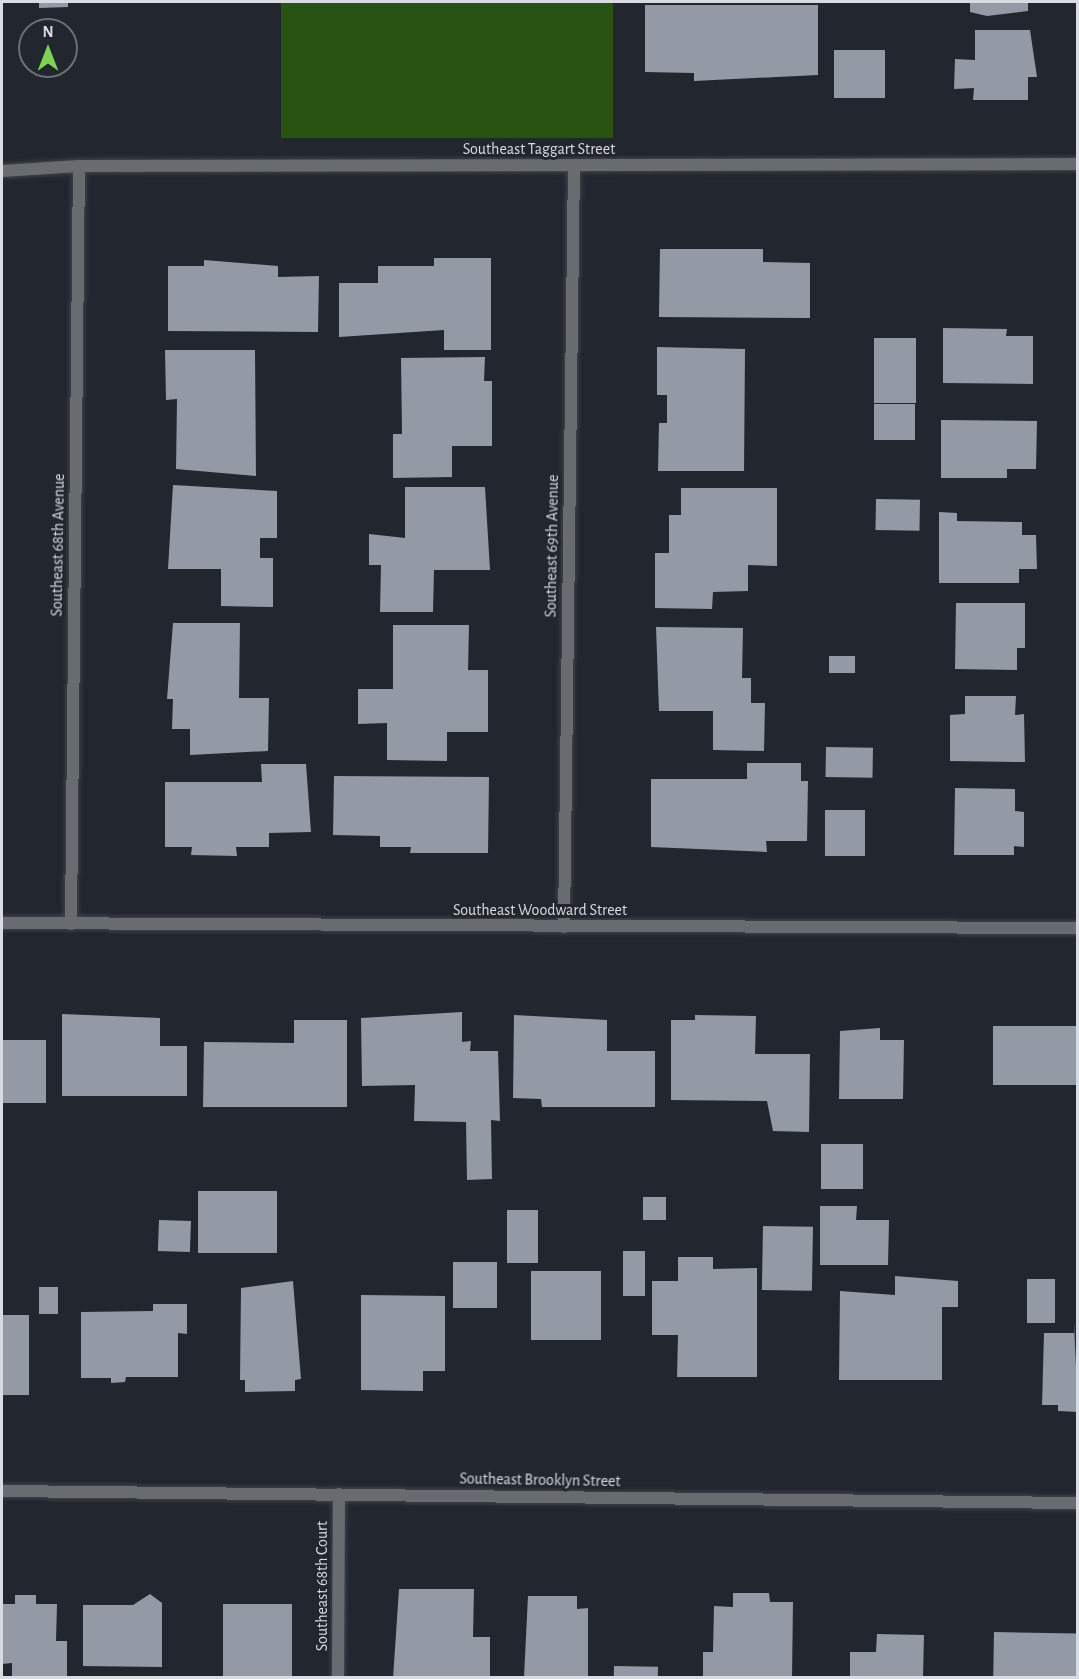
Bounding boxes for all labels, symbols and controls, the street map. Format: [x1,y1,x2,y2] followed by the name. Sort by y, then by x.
[18,18,78,78] north arrow
[42,24,54,40] text: N
[463,139,615,159] street label: Southeast Taggart Street
[47,473,69,617] street label: Southeast 68th Avenue
[541,474,563,618] street label: Southeast 69th Avenue
[453,900,627,920] street label: Southeast Woodward Street
[459,1469,621,1491] street label: Southeast Brooklyn Street
[312,1521,332,1651] street label: Southeast 68th Court

